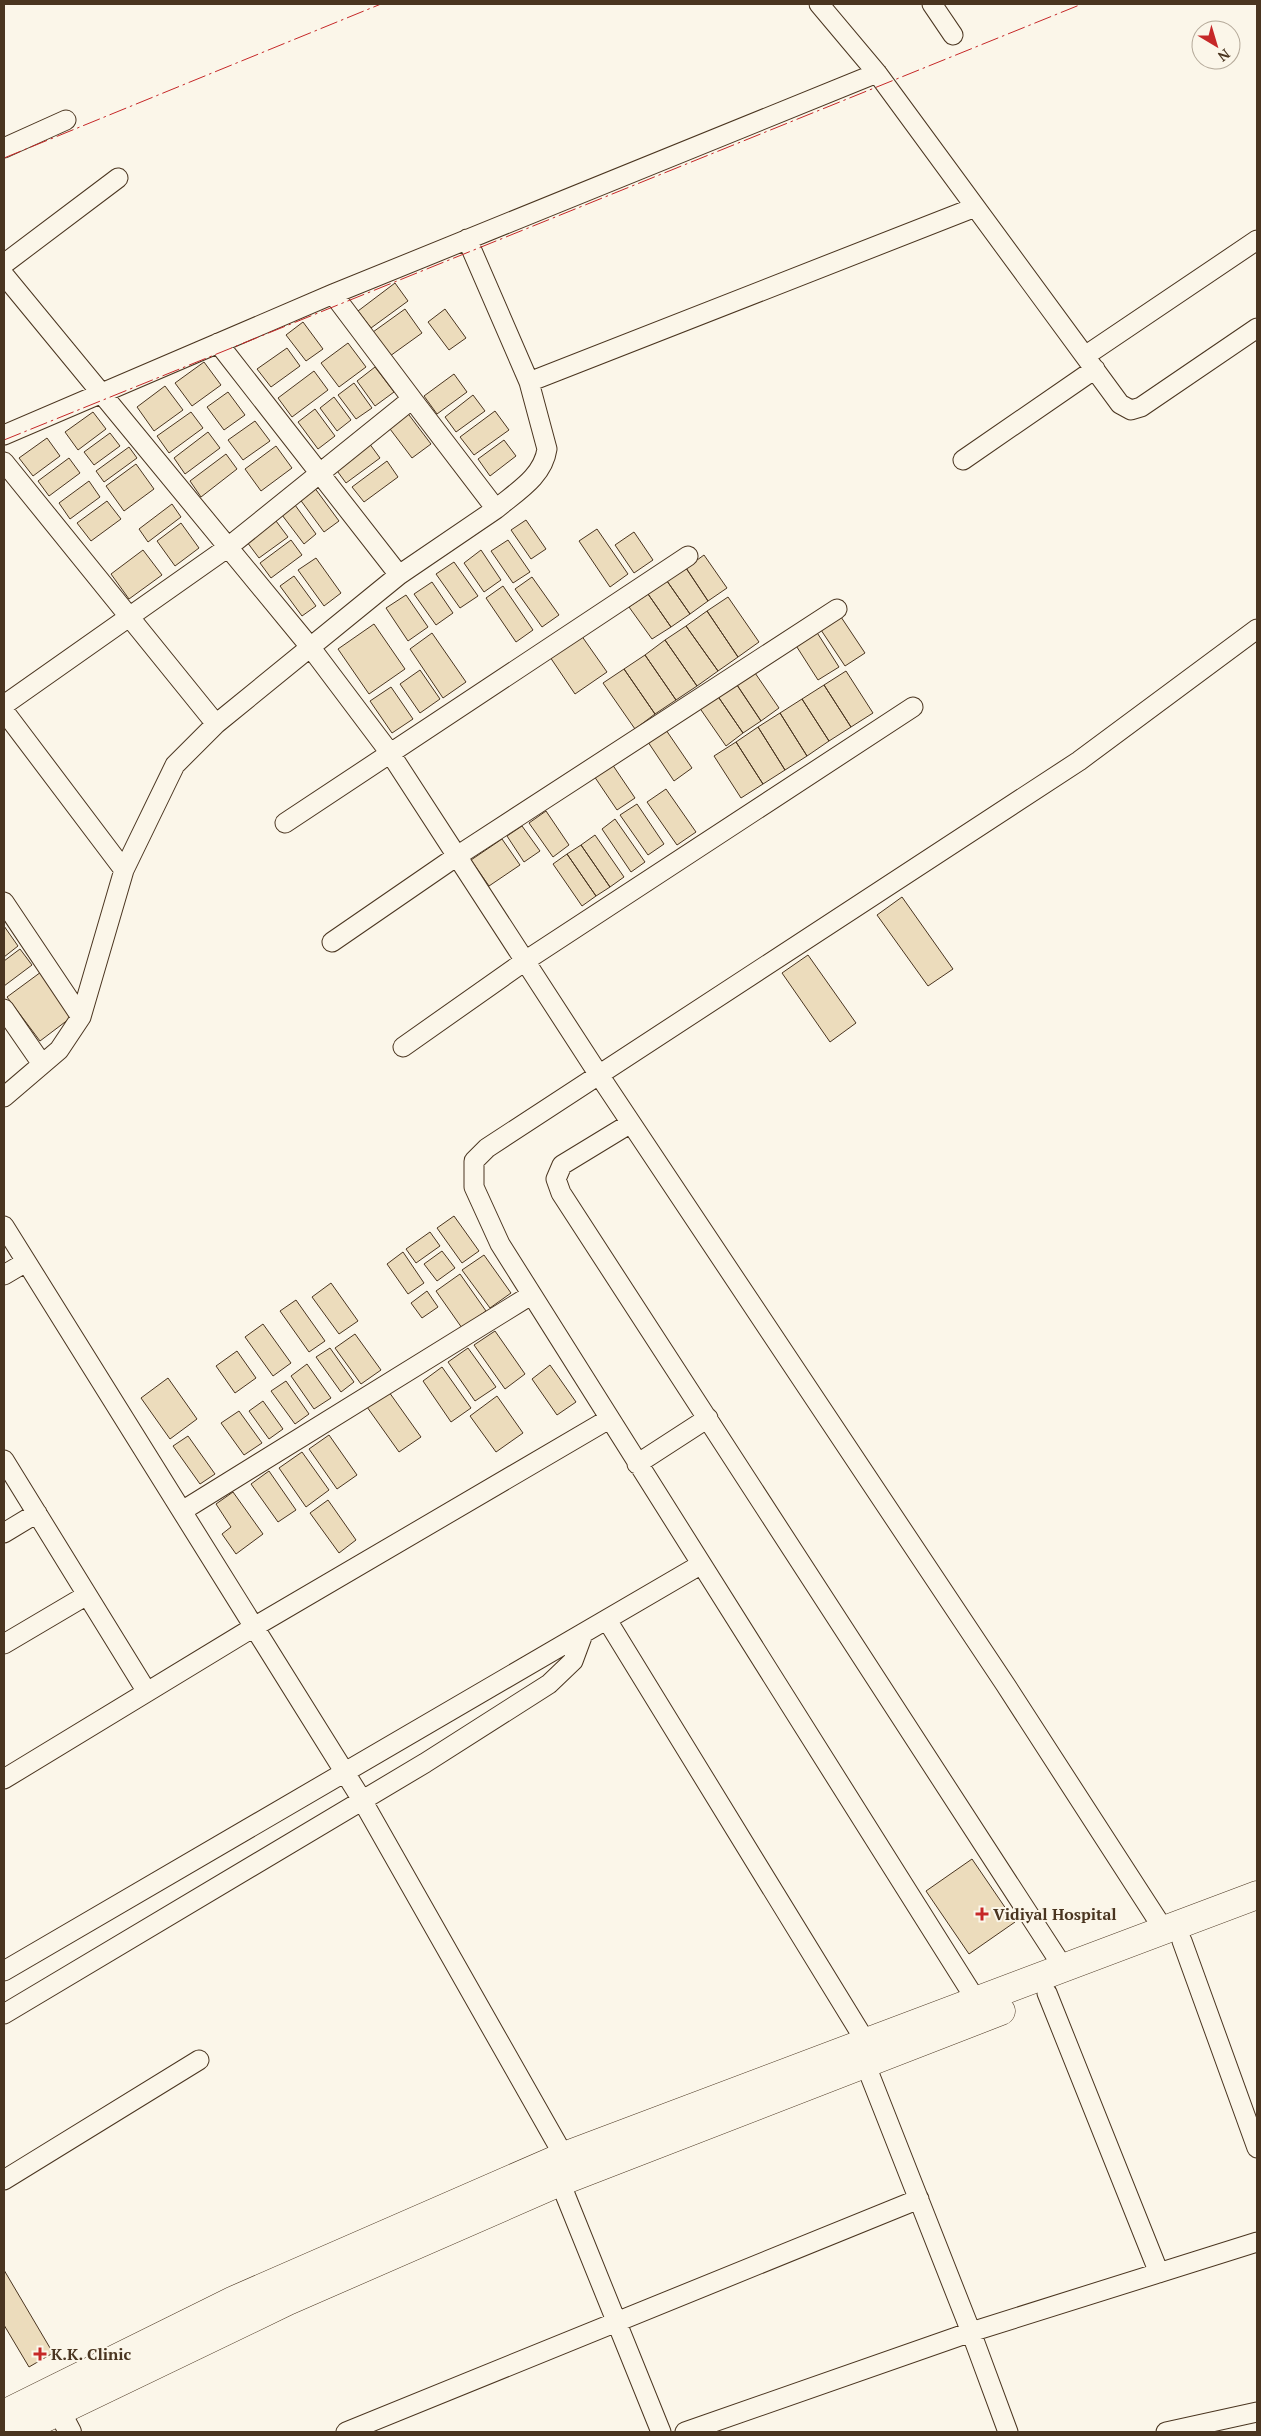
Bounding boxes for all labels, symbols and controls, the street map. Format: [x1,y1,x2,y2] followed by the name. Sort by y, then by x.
[1191,20,1241,70] north arrow
[1214,45,1234,67] text: N
[993,1903,1117,1925] place label: Vidiyal Hospital
[975,1907,989,1921] marker: Vidiyal Hospital
[51,2343,132,2365] place label: K.K. Clinic
[33,2347,47,2361] marker: K.K. Clinic

